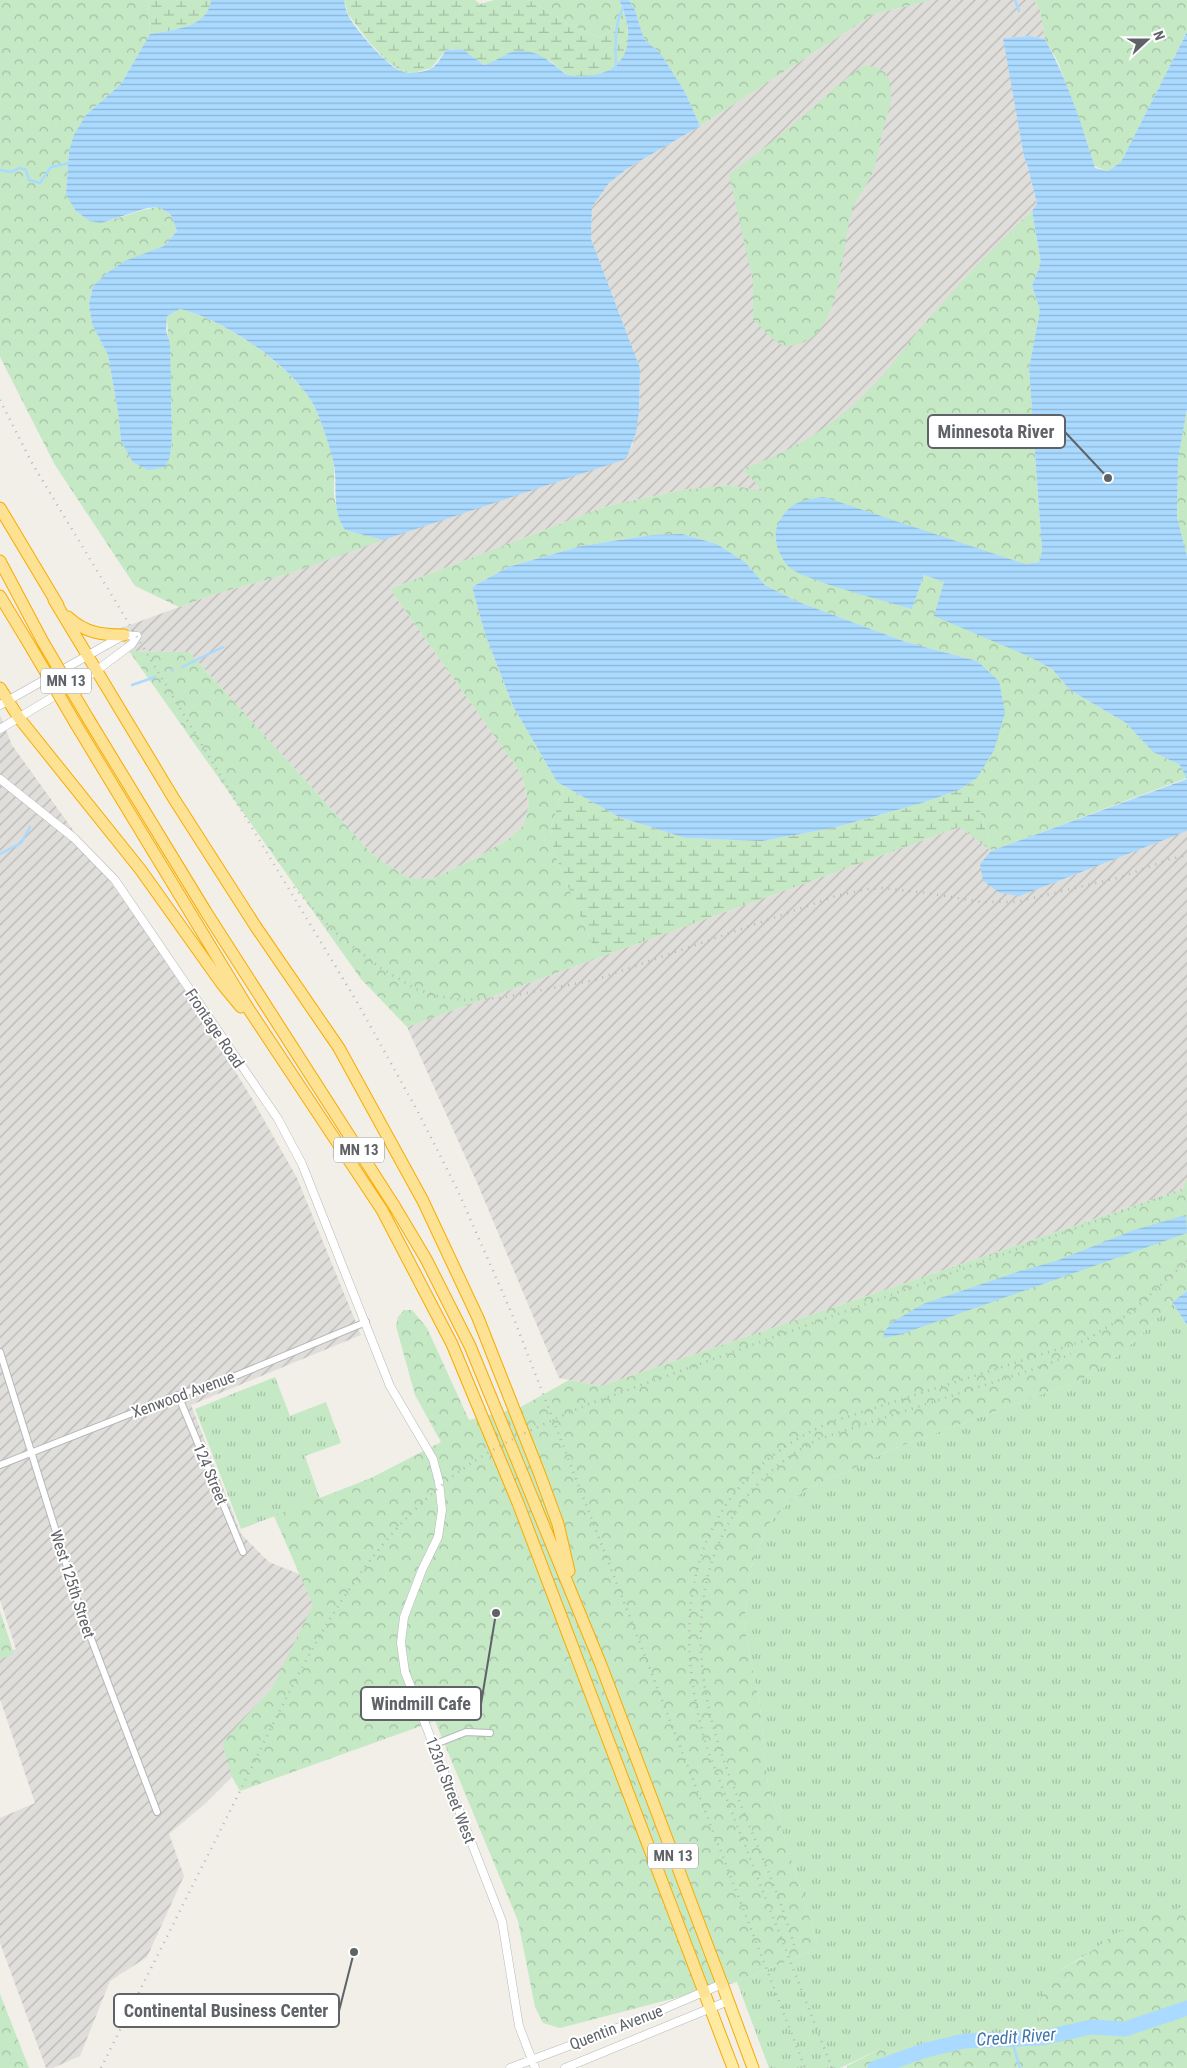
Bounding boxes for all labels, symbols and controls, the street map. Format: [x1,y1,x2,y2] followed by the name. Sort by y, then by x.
[1122,15,1172,65] north arrow
[1150,28,1168,42] text: N
[928,415,1065,448] callout: Minnesota River
[938,421,1054,442] text: Minnesota River
[41,668,91,694] road number: MN 13
[181,985,248,1072] street label: Frontage Road
[334,1138,384,1162] road number: MN 13
[129,1367,237,1422] street label: Xenwood Avenue
[189,1441,232,1508] street label: 124 Street
[46,1528,99,1641] street label: West 125th Street
[361,1687,481,1720] callout: Windmill Cafe
[371,1693,471,1714] text: Windmill Cafe
[421,1734,480,1846] street label: 123rd Street West
[648,1844,698,1868] road number: MN 13
[114,1994,339,2027] callout: Continental Business Center
[124,2000,328,2021] text: Continental Business Center
[567,2001,666,2054] street label: Quentin Avenue
[976,2023,1057,2050] water label: Credit River

